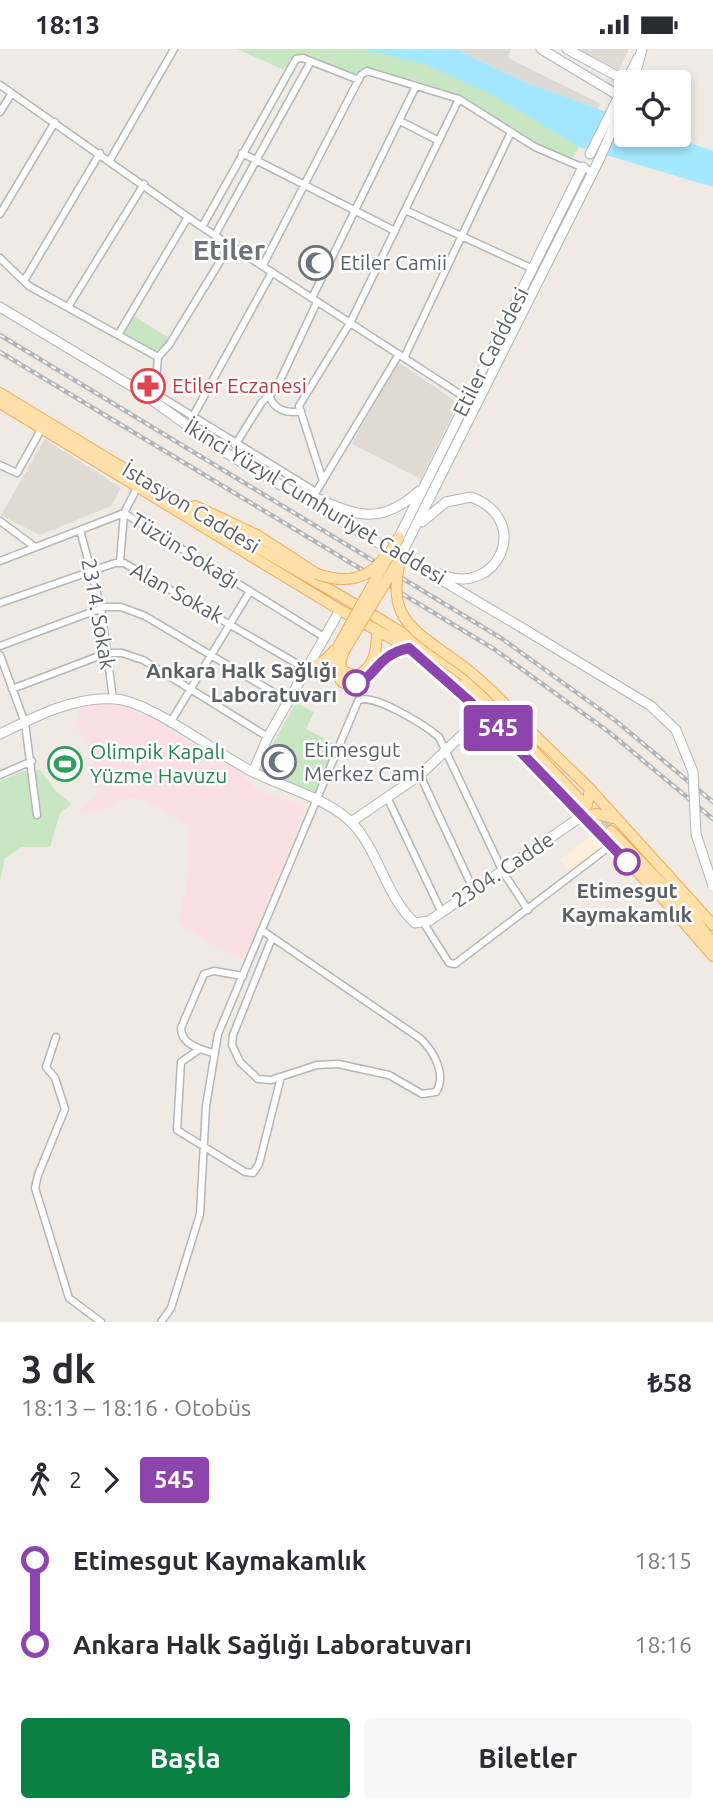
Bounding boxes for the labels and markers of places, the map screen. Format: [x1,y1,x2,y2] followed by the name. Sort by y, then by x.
[297,244,335,282] mosque icon: Etiler Camii
[340,250,447,274] place label: Etiler Camii
[129,367,167,405] pharmacy icon: Etiler Eczanesi
[172,373,307,397] place label: Etiler Eczanesi
[146,658,337,706] place label: Ankara Halk Sağlığı Laboratuvarı
[343,670,369,696] marker: Ankara Halk Sağlığı Laboratuvarı
[304,737,425,785] place label: Etimesgut Merkez Cami
[90,739,227,787] place label: Olimpik Kapalı Yüzme Havuzu
[260,743,298,781] mosque icon: Etimesgut Merkez Cami
[46,745,84,783] sports icon: Olimpik Kapalı Yüzme Havuzu
[614,849,640,875] marker: Etimesgut Kaymakamlık
[562,878,693,926] place label: Etimesgut Kaymakamlık

